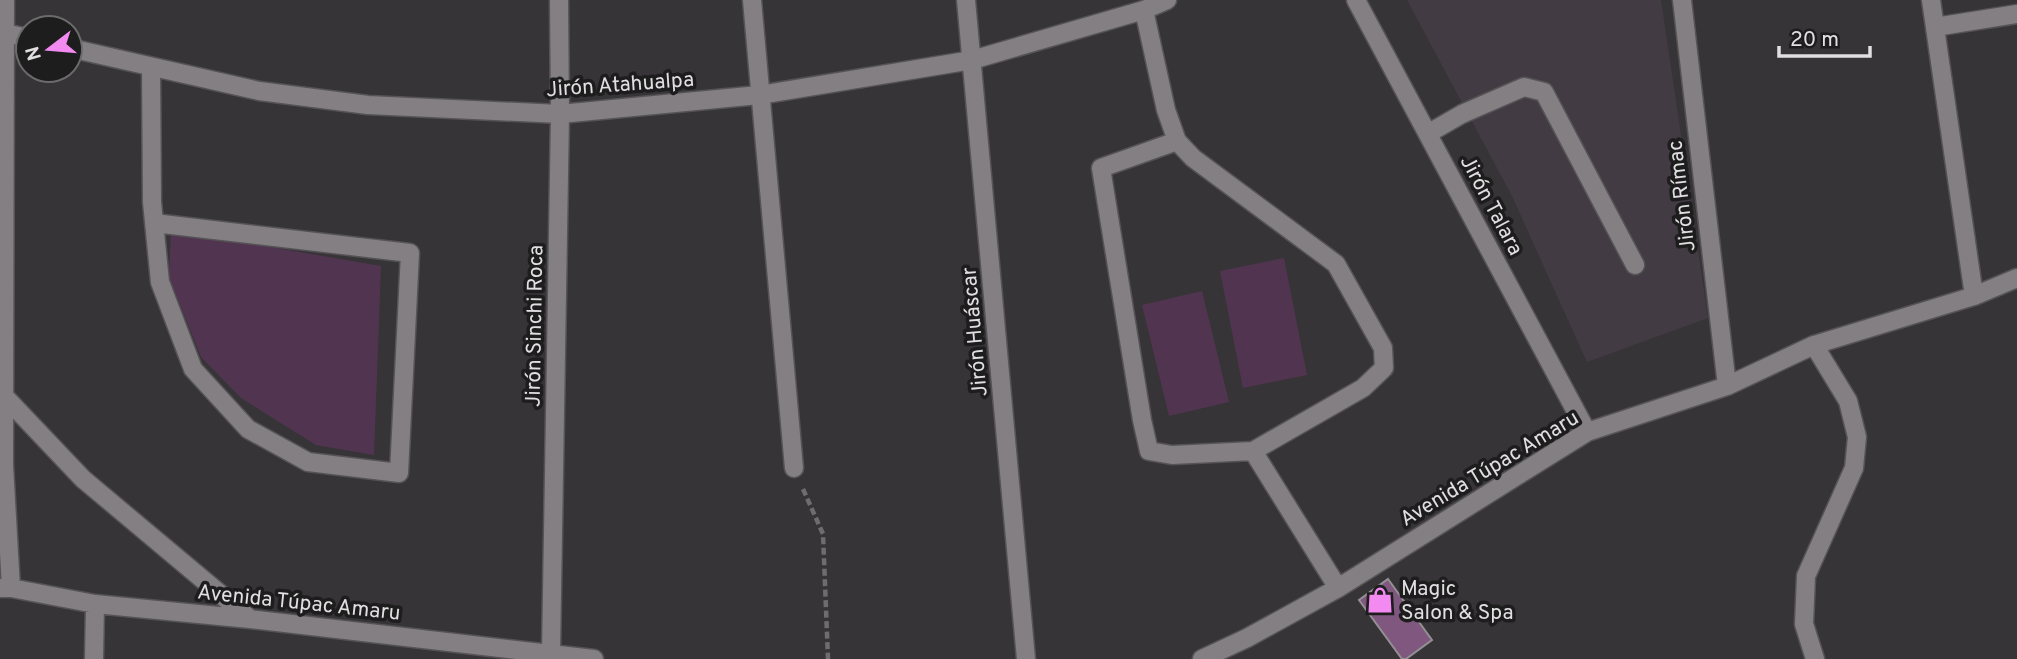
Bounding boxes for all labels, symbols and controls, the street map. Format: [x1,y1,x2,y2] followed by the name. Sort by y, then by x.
[14,14,84,84] north arrow
[1779,14,1870,58] scale bar
[1790,27,1839,54] text: 20 m
[21,43,48,63] text: N
[545,67,695,104] street label: Jirón Atahualpa
[1662,139,1703,253] street label: Jirón Rímac
[1453,151,1528,260] street label: Jirón Talara
[521,245,550,407] street label: Jirón Sinchi Roca
[956,266,995,398] street label: Jirón Huáscar
[1395,405,1584,533] street label: Avenida Túpac Amaru
[1401,576,1513,627] place label: Magic Salon & Spa
[196,579,402,628] street label: Avenida Túpac Amaru
[1365,585,1395,615] shop icon: Magic Salon & Spa

